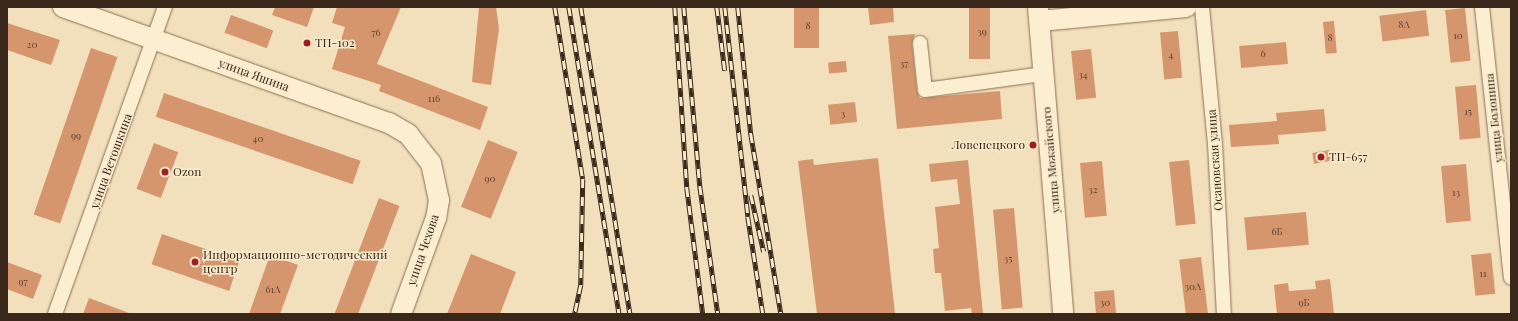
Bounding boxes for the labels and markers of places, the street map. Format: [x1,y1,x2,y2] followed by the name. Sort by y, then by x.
[315,36,355,50] place label: ТП-102
[302,38,312,48] marker: ТП-102
[952,138,1025,152] place label: Ловенецкого
[1028,140,1038,150] marker: Ловенецкого
[1329,150,1367,164] place label: ТП-657
[1316,152,1326,162] marker: ТП-657
[173,165,201,179] place label: Ozon
[160,167,170,177] marker: Ozon
[203,248,387,276] place label: Информационно-методический центр
[190,257,200,267] marker: Информационно-методический центр

